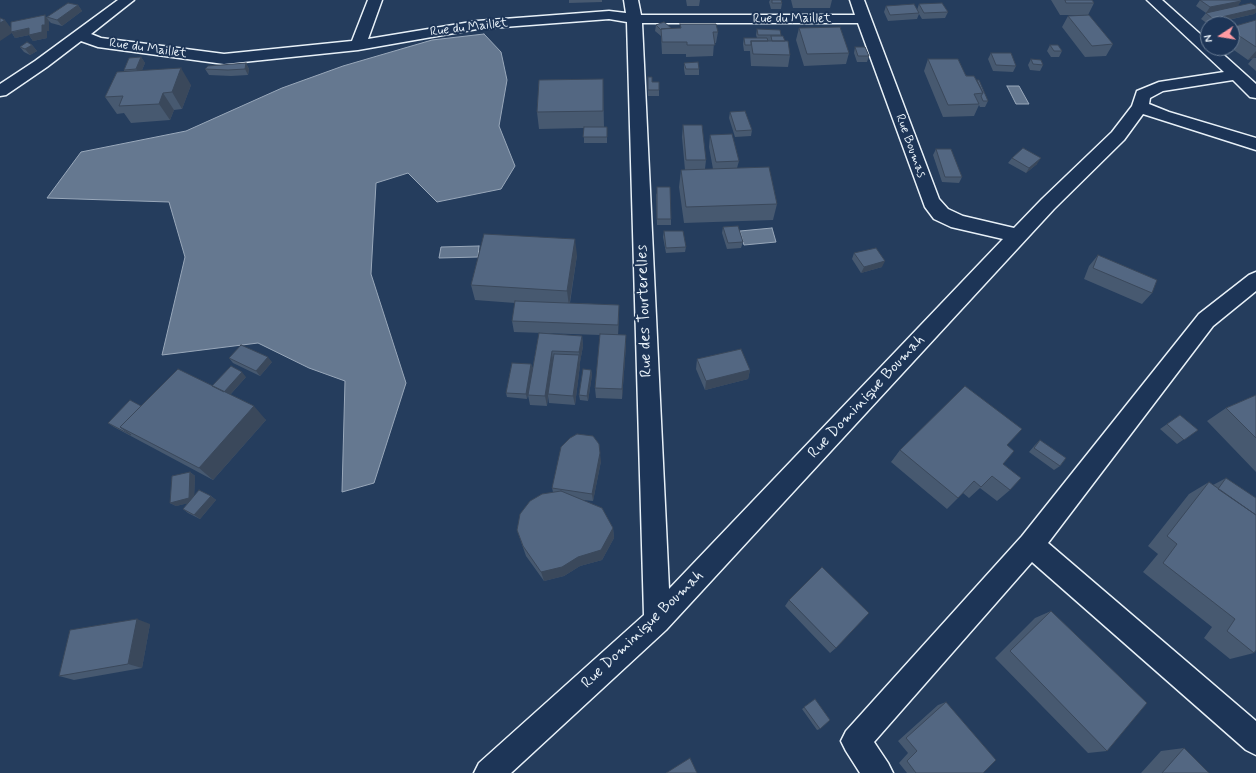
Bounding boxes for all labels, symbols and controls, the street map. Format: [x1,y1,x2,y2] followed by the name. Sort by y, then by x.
[753,11,831,27] street label: Rue du Maillet
[429,15,509,41] street label: Rue du Maillet
[1200,16,1240,56] north arrow
[1202,33,1217,43] text: N
[108,36,188,62] street label: Rue du Maillet
[891,112,929,180] street label: Rue Boumas
[633,244,657,378] street label: Rue des Tourterelles
[805,331,929,463] street label: Rue Dominique Boumah
[578,567,708,693] street label: Rue Dominique Boumah

